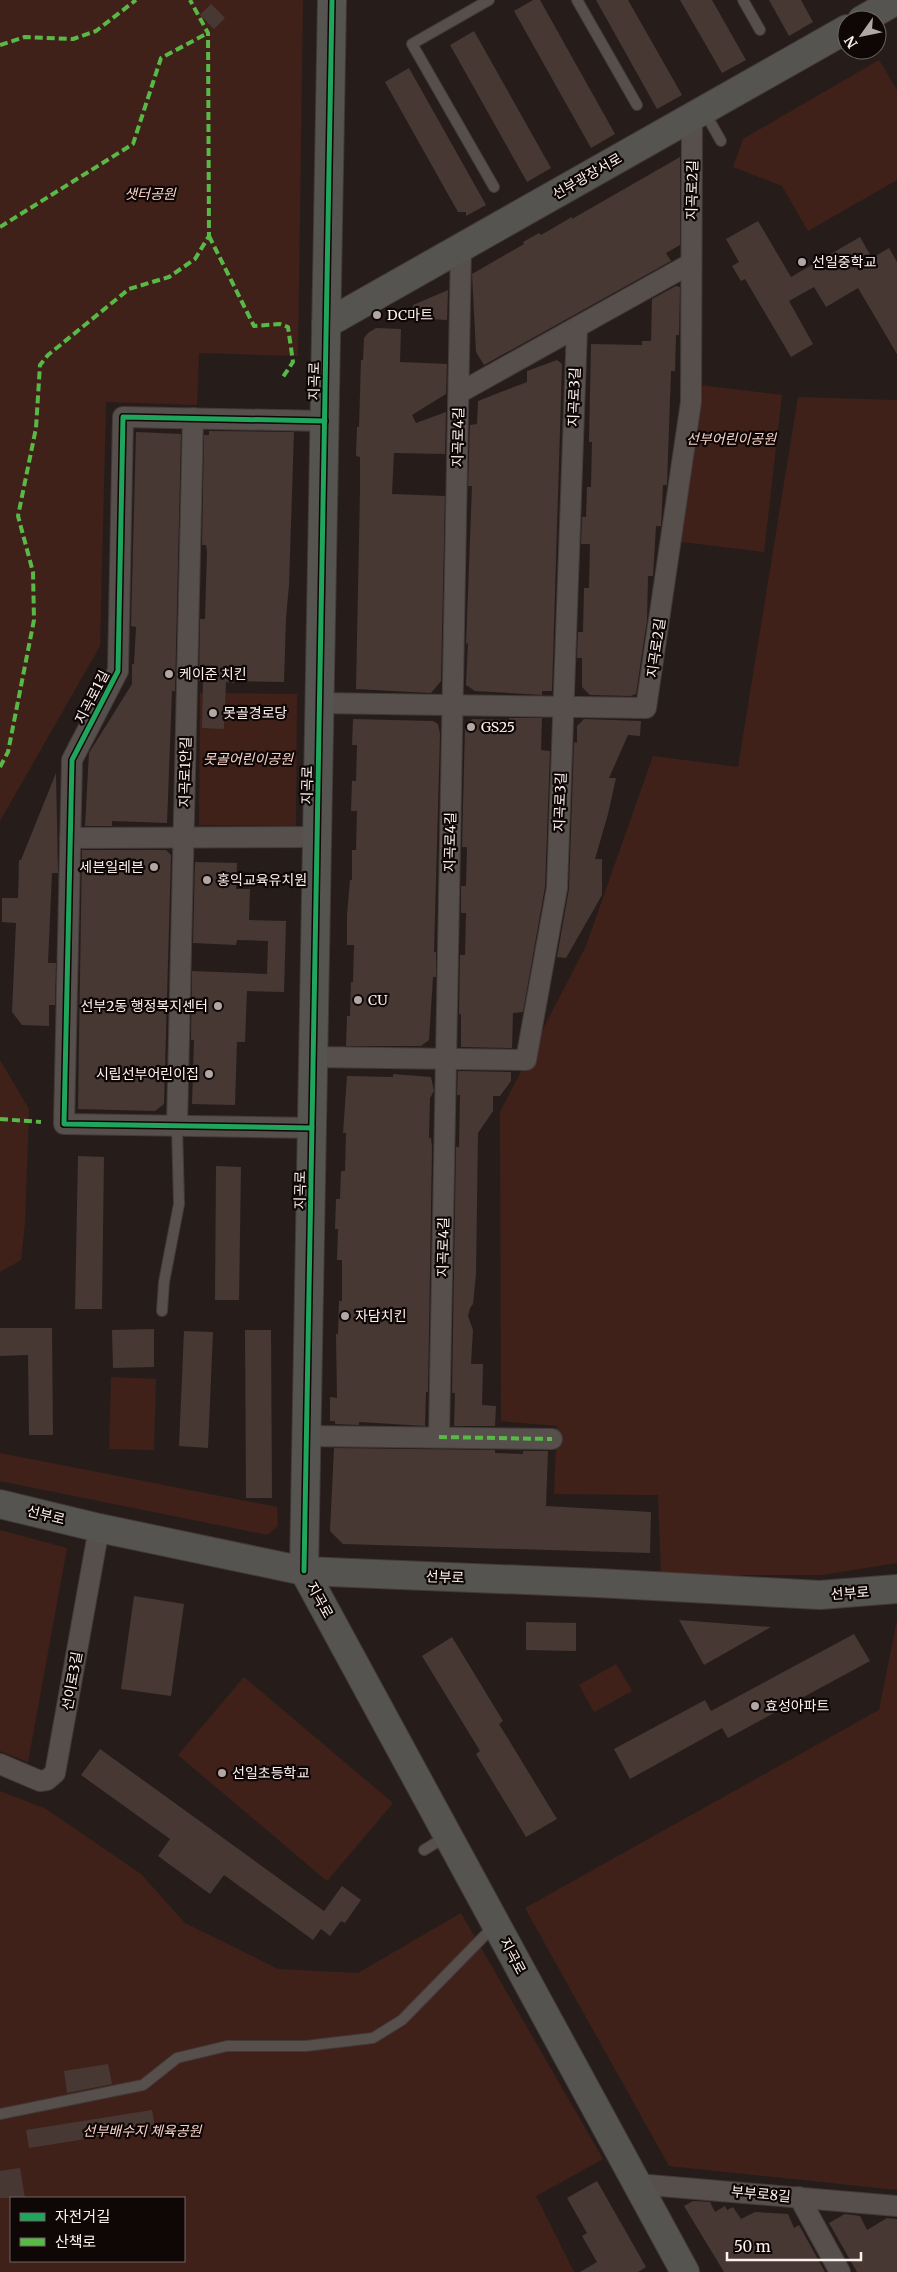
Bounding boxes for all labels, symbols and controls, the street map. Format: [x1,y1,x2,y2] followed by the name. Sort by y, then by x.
[837,10,887,60] north arrow
[841,33,862,52] text: N
[549,149,625,203] street label: 선부광장서로
[682,160,702,220] street label: 지곡로2길
[124,185,177,203] park label: 샛터공원
[812,253,877,271] place label: 선일중학교
[796,256,808,268] marker: 선일중학교
[387,306,433,324] place label: DC마트
[371,309,383,321] marker: DC마트
[305,361,323,400] street label: 지곡로
[564,367,584,427] street label: 지곡로3길
[448,407,468,467] street label: 지곡로4길
[686,430,777,448] park label: 선부어린이공원
[643,617,669,679] street label: 지곡로2길
[179,665,247,683] place label: 케이준 치킨
[71,667,113,727] street label: 지곡로1길
[163,668,175,680] marker: 케이준 치킨
[223,704,288,722] place label: 못골경로당
[207,707,219,719] marker: 못골경로당
[481,718,515,736] place label: GS25
[465,721,477,733] marker: GS25
[175,736,195,808] street label: 지곡로1안길
[203,750,294,768] park label: 못골어린이공원
[298,765,316,804] street label: 지곡로
[550,772,570,832] street label: 지곡로3길
[440,812,460,872] street label: 지곡로4길
[80,858,144,876] place label: 세븐일레븐
[148,861,160,873] marker: 세븐일레븐
[217,871,307,889] place label: 홍익교육유치원
[201,874,213,886] marker: 홍익교육유치원
[368,991,388,1009] place label: CU
[352,994,364,1006] marker: CU
[80,997,208,1015] place label: 선부2동 행정복지센터
[212,1000,224,1012] marker: 선부2동 행정복지센터
[96,1065,199,1083] place label: 시립선부어린이집
[203,1068,215,1080] marker: 시립선부어린이집
[291,1170,309,1209] street label: 지곡로
[433,1217,453,1277] street label: 지곡로4길
[355,1307,407,1325] place label: 자담치킨
[339,1310,351,1322] marker: 자담치킨
[25,1502,67,1528] street label: 선부로
[425,1567,465,1587] street label: 선부로
[303,1579,337,1621] street label: 지곡로
[830,1583,870,1603] street label: 선부로
[58,1650,86,1712] street label: 선이로3길
[765,1697,830,1715] place label: 효성아파트
[749,1700,761,1712] marker: 효성아파트
[232,1764,309,1782] place label: 선일초등학교
[216,1767,228,1779] marker: 선일초등학교
[496,1935,530,1977] street label: 지곡로
[83,2122,203,2140] park label: 선부배수지 체육공원
[730,2182,792,2206] street label: 부부로8길
[10,2197,185,2262] legend
[55,2207,110,2226] text: 자전거길
[727,2230,861,2262] scale bar
[55,2232,96,2251] text: 산책로
[734,2237,771,2256] text: 50 m

